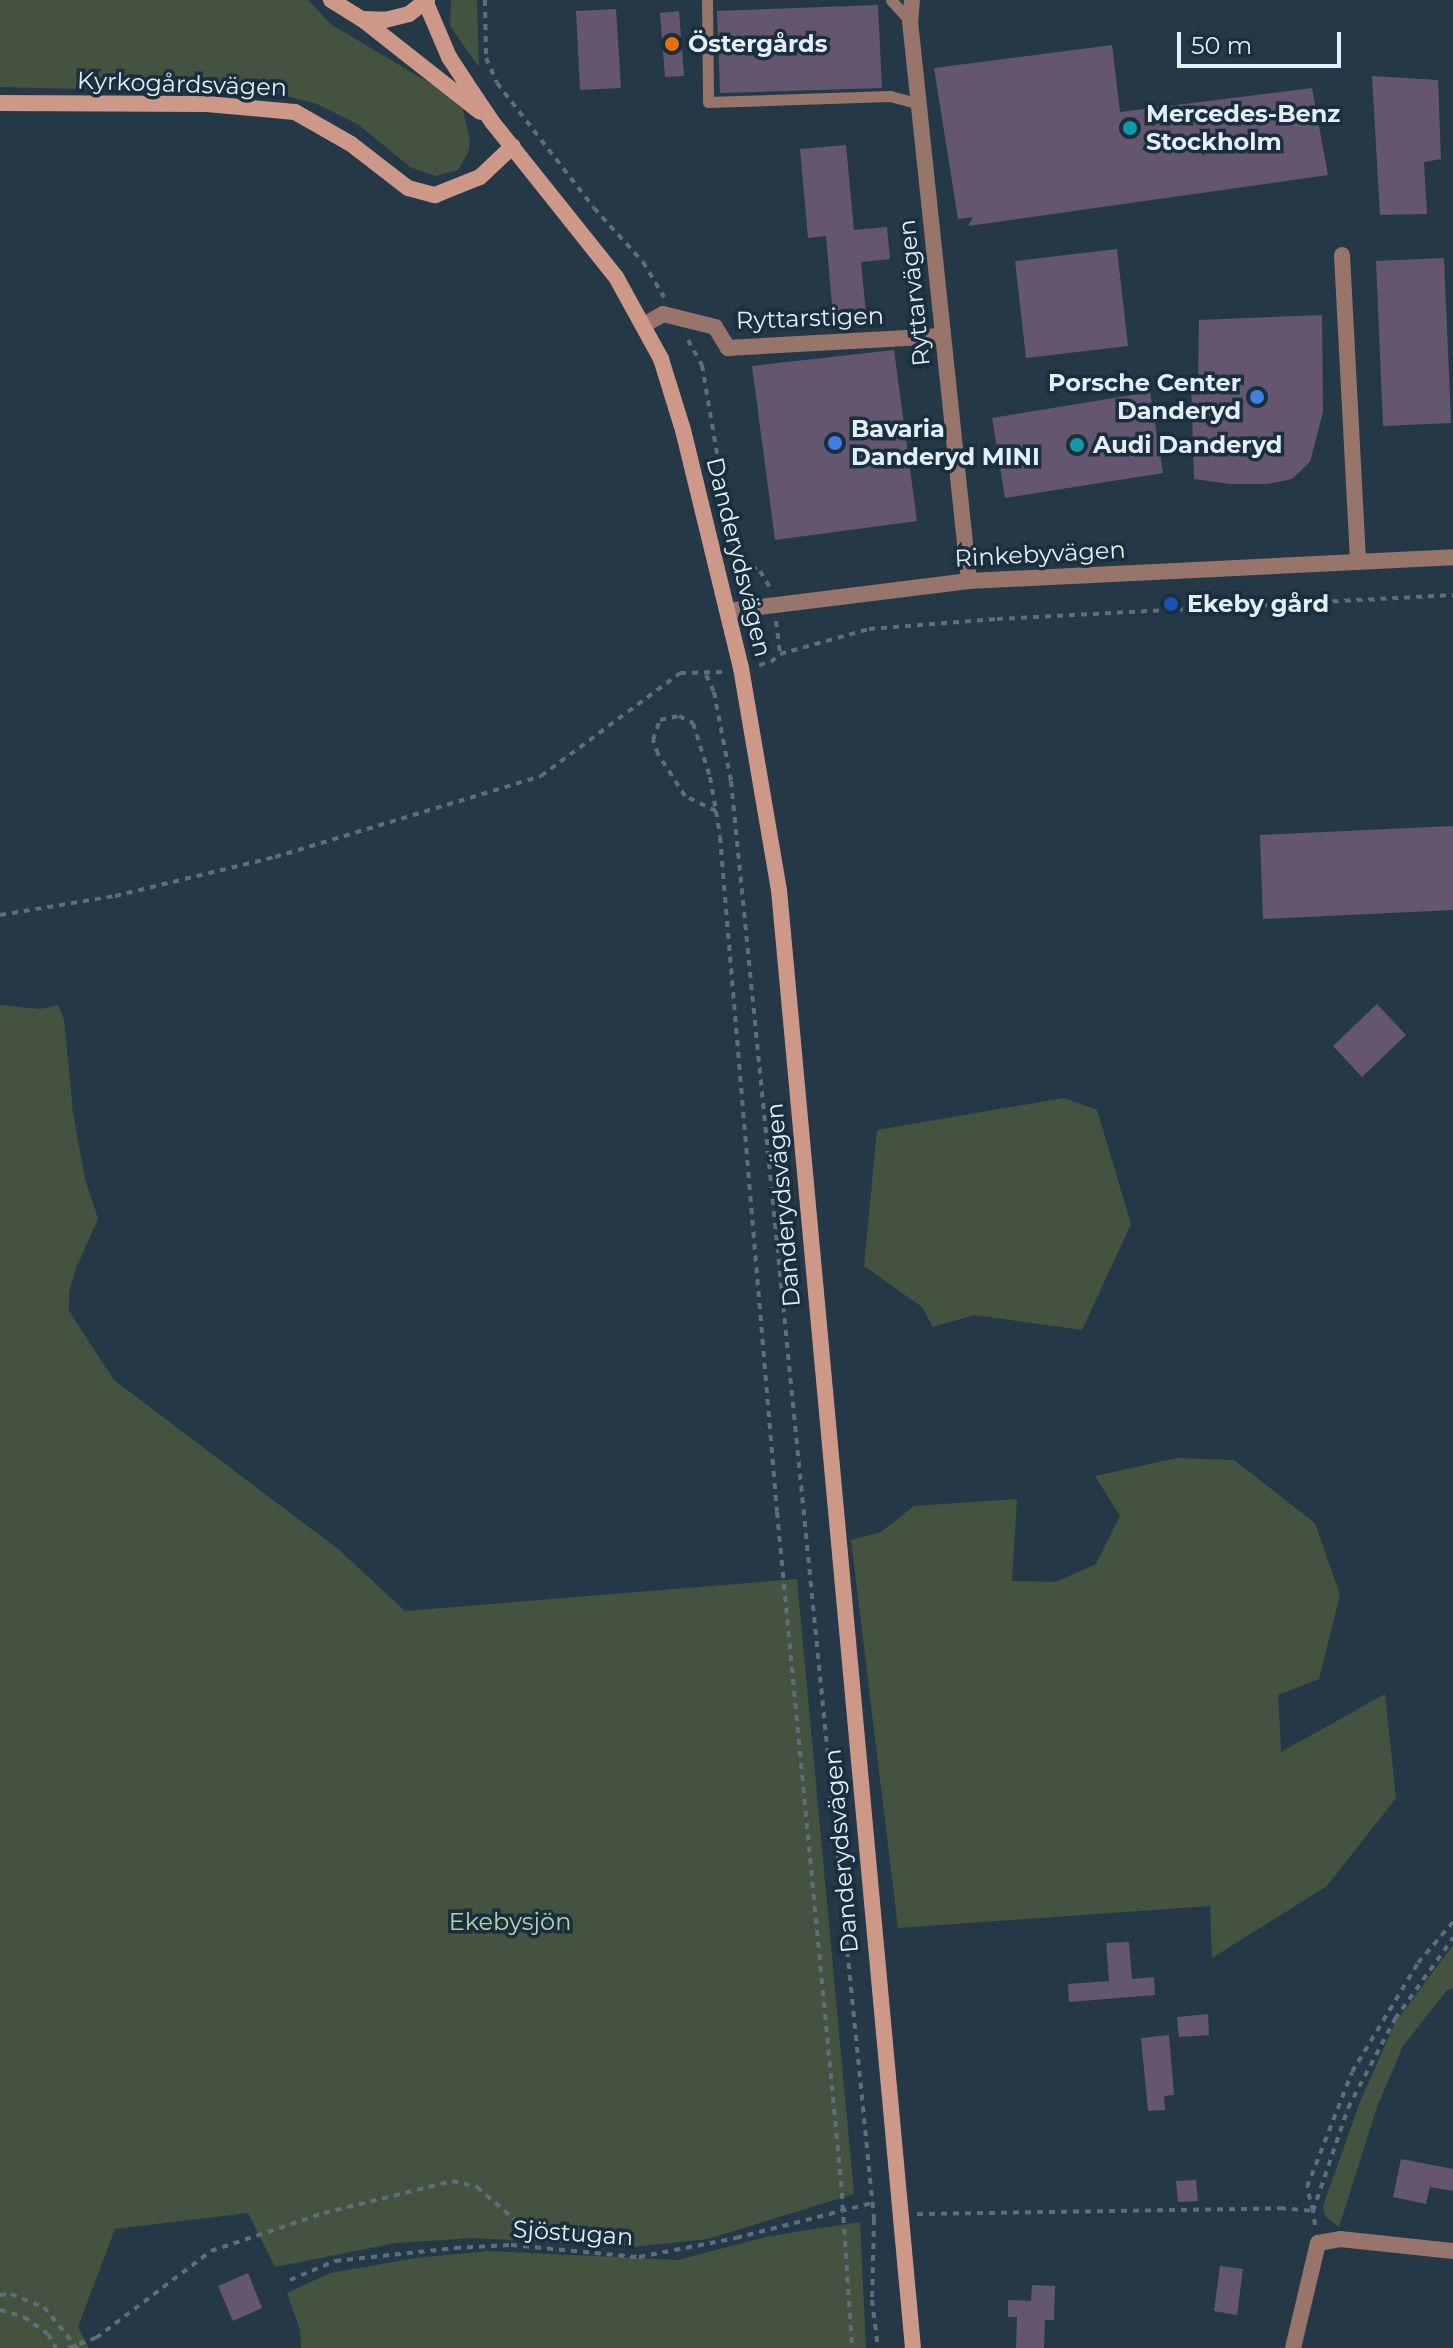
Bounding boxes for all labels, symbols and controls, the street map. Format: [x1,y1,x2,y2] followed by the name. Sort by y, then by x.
[1181,16,1345,66] scale bar
[688,30,827,58] place label: Östergårds
[1191,31,1252,60] text: 50 m
[663,35,681,53] marker: Östergårds
[77,66,287,102] street label: Kyrkogårdsvägen
[1146,100,1340,156] place label: Mercedes-Benz Stockholm
[1121,119,1139,137] marker: Mercedes-Benz Stockholm
[892,218,936,368] street label: Ryttarvägen
[736,301,884,335] street label: Ryttarstigen
[1048,369,1241,425] place label: Porsche Center Danderyd
[1248,388,1266,406] marker: Porsche Center Danderyd
[851,415,1040,471] place label: Bavaria Danderyd MINI
[1093,431,1282,459] place label: Audi Danderyd
[826,434,844,452] marker: Bavaria Danderyd MINI
[1068,436,1086,454] marker: Audi Danderyd
[700,454,778,660] street label: Danderydsvägen
[954,535,1126,573] street label: Rinkebyvägen
[1187,590,1329,618] place label: Ekeby gård
[1162,595,1180,613] marker: Ekeby gård
[760,1102,806,1308] street label: Danderydsvägen
[818,1748,864,1954] street label: Danderydsvägen
[449,1908,571,1936] park label: Ekebysjön
[512,2214,634,2252] street label: Sjöstugan

